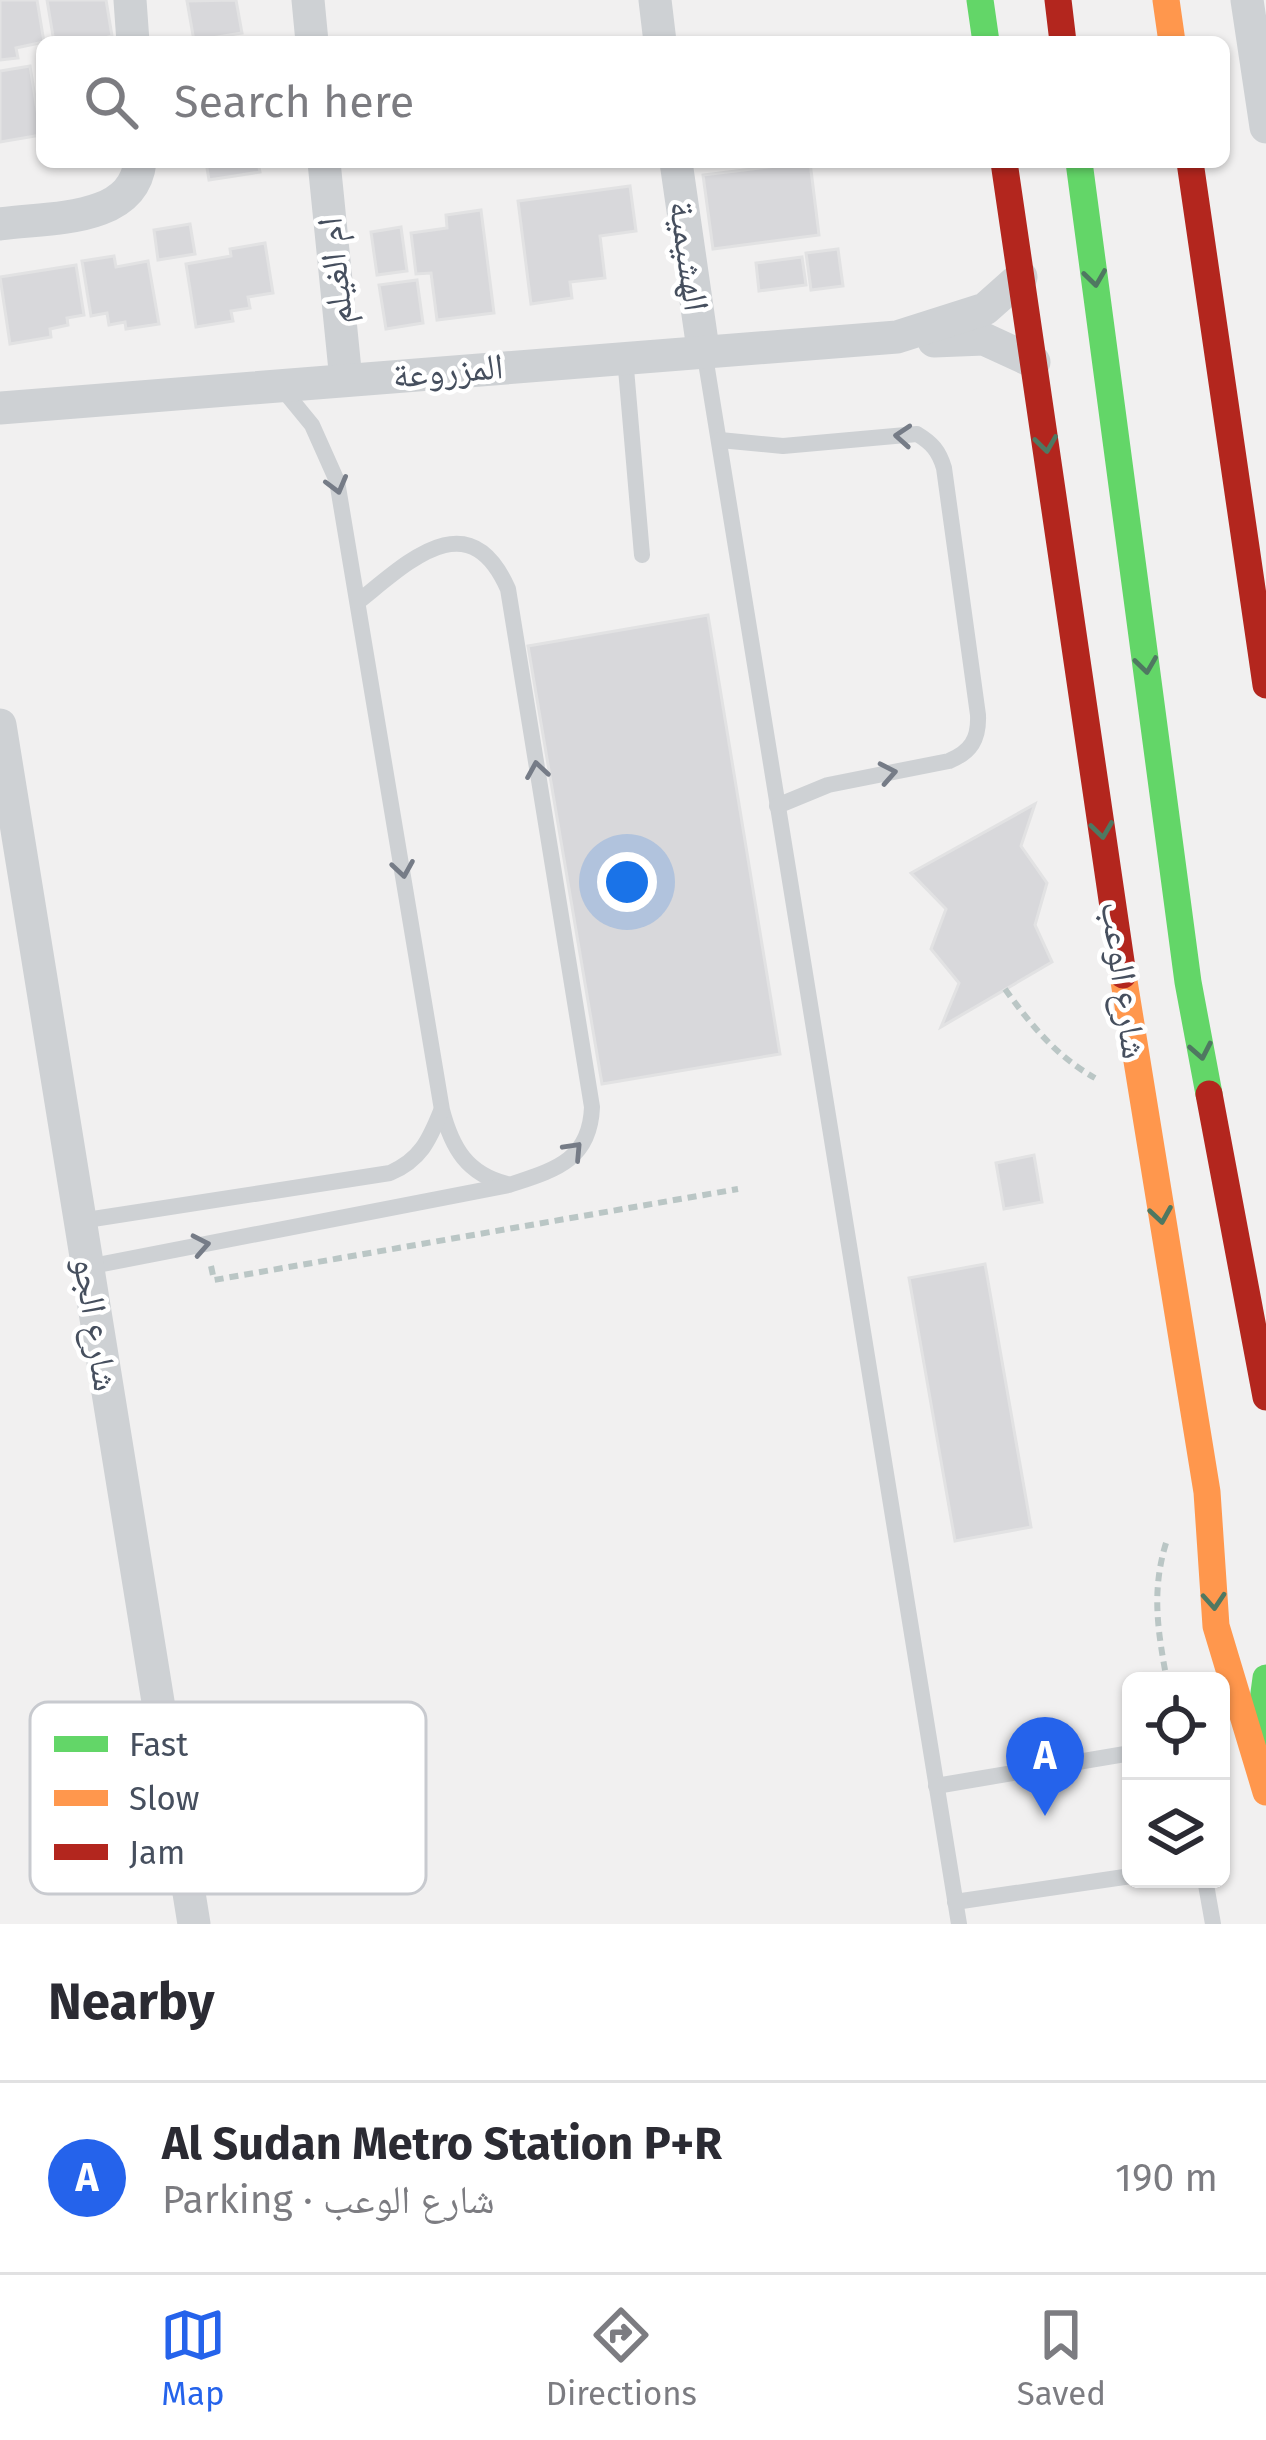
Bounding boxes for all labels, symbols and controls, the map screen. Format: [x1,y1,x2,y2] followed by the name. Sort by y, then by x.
[36,36,1230,168] search box
[78,69,144,135] icon: search
[174,75,414,129] text: Search here
[659,198,719,314] street label: الهشيمية
[307,215,363,327] street label: ام الغيلم
[1081,268,1107,288] one-way arrow
[391,344,505,398] street label: المزروعة
[893,423,911,449] one-way arrow
[1032,434,1058,454] one-way arrow
[323,474,348,495] one-way arrow
[1132,655,1158,674] one-way arrow
[526,761,551,781] one-way arrow
[877,761,897,787] one-way arrow
[1088,820,1114,840] one-way arrow
[597,852,657,912] your location
[389,859,414,879] one-way arrow
[1091,898,1157,1062] street label: شارع الوعب
[1187,1040,1213,1060] one-way arrow
[560,1141,582,1163] one-way arrow
[1147,1205,1172,1225] one-way arrow
[191,1233,211,1259] one-way arrow
[64,1254,128,1394] street label: شارع الجو
[1200,1592,1226,1611] one-way arrow
[1122,1672,1230,1888] map controls
[1122,1672,1230,1780] button: locate
[30,1702,426,1894] legend
[1006,1717,1084,1816] pin: A
[129,1725,188,1765] text: Fast
[129,1779,199,1819] text: Slow
[1122,1780,1230,1888] button: layers
[129,1833,185,1873] text: Jam
[48,1971,214,2033] text: Nearby
[162,2117,722,2171] text: Al Sudan Metro Station P+R
[75,2155,99,2201] text: A
[1115,2155,1218,2201] text: 190 m
[162,2177,495,2223] text: Parking · شارع الوعب
[160,2302,226,2414] tab: Map
[546,2302,697,2414] tab: Directions
[1017,2302,1106,2414] tab: Saved

